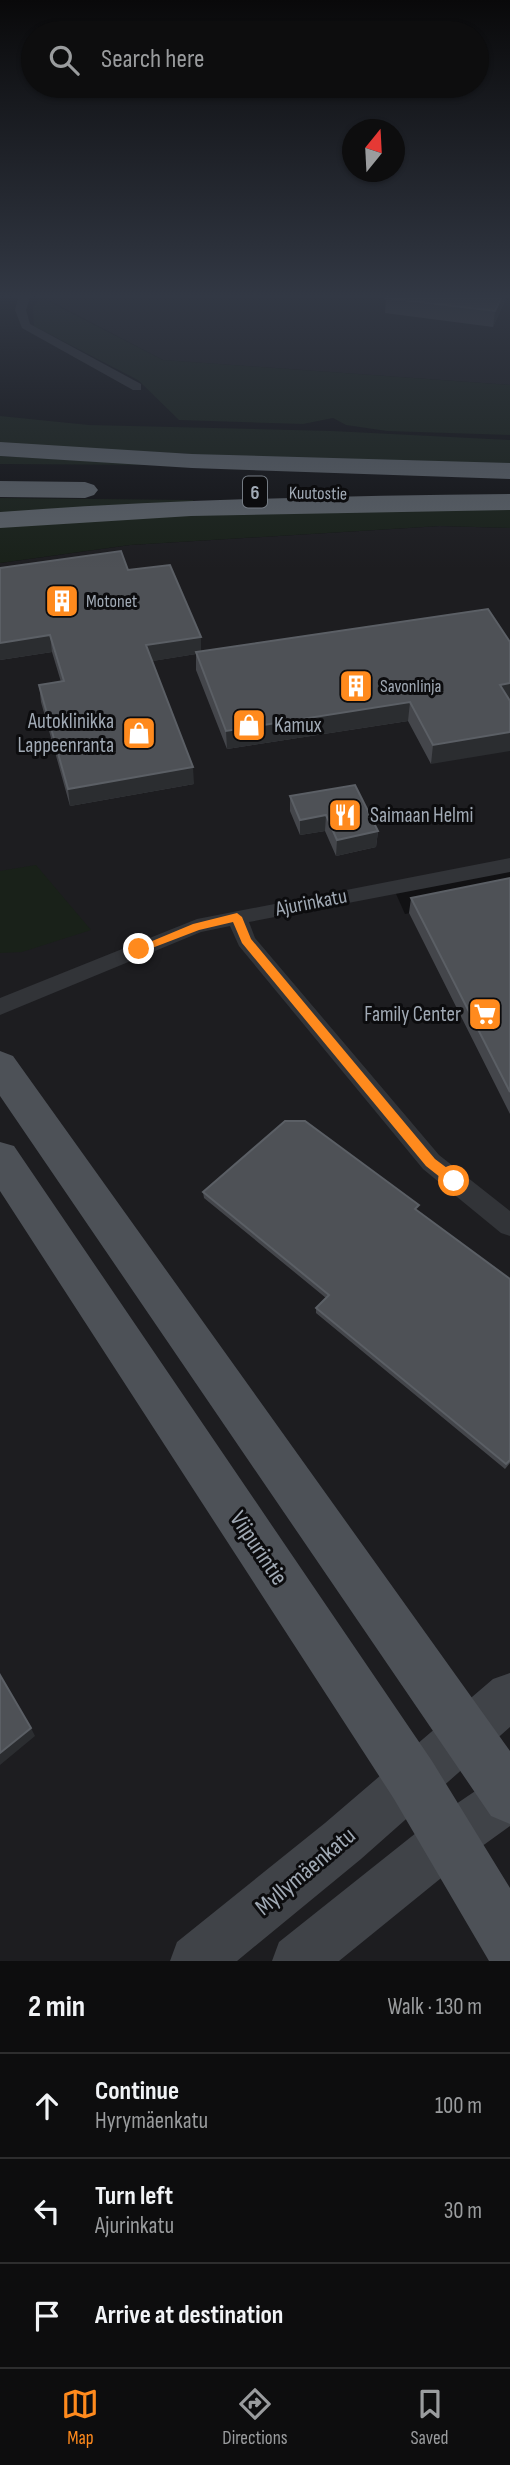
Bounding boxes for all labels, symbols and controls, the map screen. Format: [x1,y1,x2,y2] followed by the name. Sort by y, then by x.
[21,21,489,98] search box
[45,41,83,79] icon: search
[101,44,204,75] text: Search here
[342,119,405,182] north arrow
[243,477,267,508] road number: 6
[289,482,347,505] street label: Kuutostie
[43,582,81,620] building icon: Motonet
[86,591,138,612] place label: Motonet
[337,667,375,705] building icon: Savonlinja
[380,676,442,697] place label: Savonlinja
[230,706,268,744] shop icon: Kamux
[18,709,114,758] place label: Autoklinikka Lappeenranta
[274,713,322,738] place label: Kamux
[120,714,158,752] shop icon: Autoklinikka Lappeenranta
[326,796,364,834] restaurant icon: Saimaan Helmi
[370,803,473,828] place label: Saimaan Helmi
[272,883,349,922] street label: Ajurinkatu
[123,933,154,964] route end
[466,995,504,1033] supermarket icon: Family Center
[364,1002,461,1027] place label: Family Center
[438,1165,469,1196] route start
[223,1506,294,1591] street label: Viipurintie
[249,1821,361,1922] street label: Myllymäenkatu
[28,1989,85,2025] text: 2 min
[387,1993,482,2021] text: Walk · 130 m
[95,2076,179,2107] text: Continue
[28,2087,66,2125] icon: ahead
[435,2092,482,2120] text: 100 m
[95,2107,208,2135] text: Hyrymäenkatu
[95,2181,173,2212] text: Turn left
[28,2192,66,2230] icon: left
[444,2197,482,2225] text: 30 m
[95,2212,174,2240] text: Ajurinkatu
[28,2297,66,2335] icon: arrive
[95,2300,283,2331] text: Arrive at destination
[61,2385,99,2450] tab: Map
[222,2385,288,2450] tab: Directions
[410,2385,449,2450] tab: Saved

